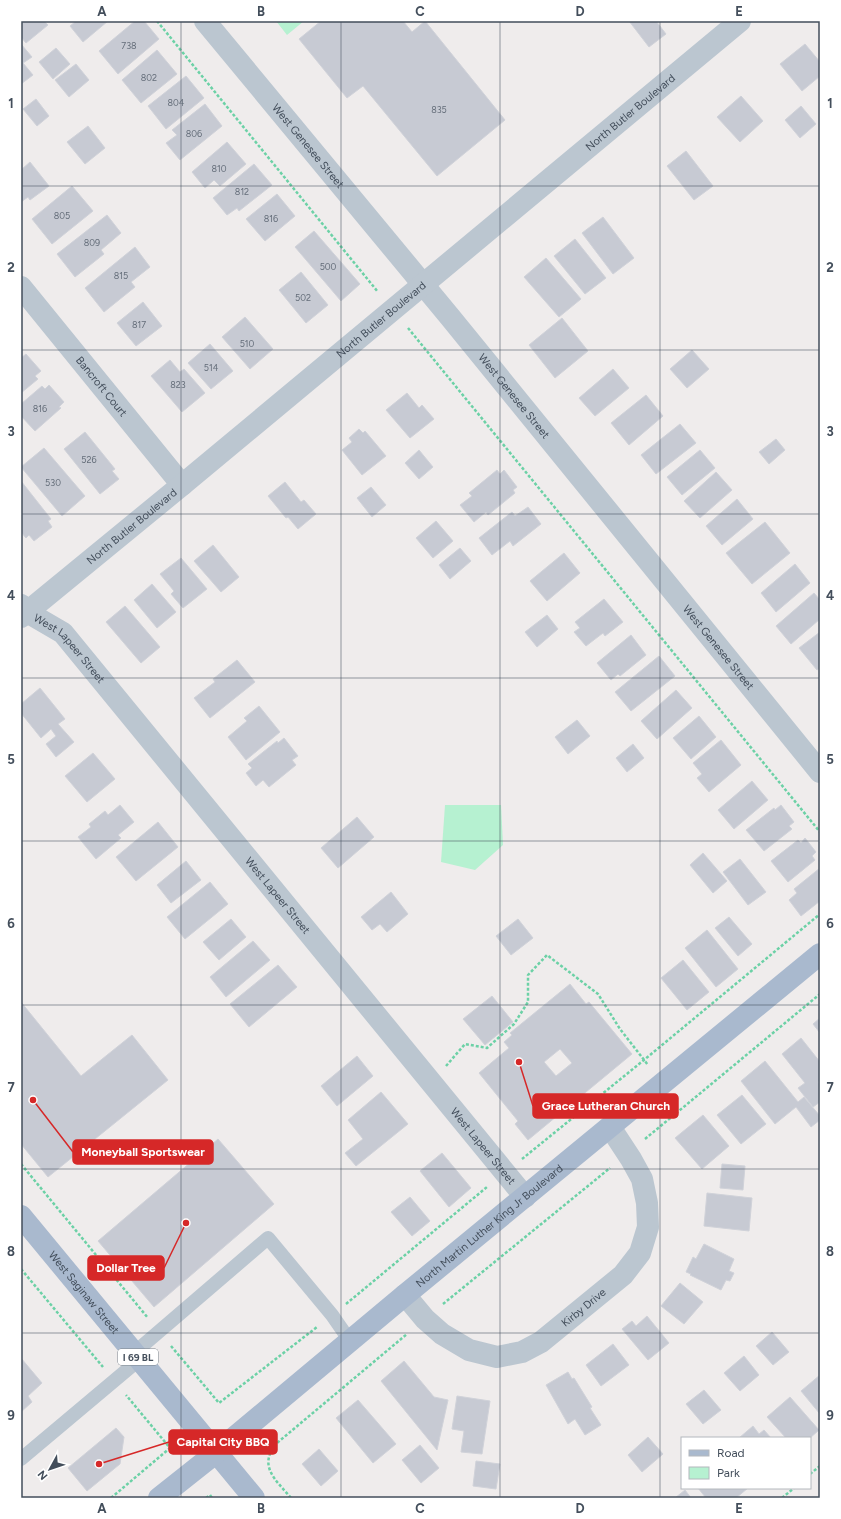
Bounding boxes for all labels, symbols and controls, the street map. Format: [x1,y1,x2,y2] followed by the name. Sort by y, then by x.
[97,4,107,19] text: A
[257,4,265,19] text: B
[415,4,425,19] text: C
[575,4,585,19] text: D
[735,4,743,19] text: E
[121,40,137,51] house number: 738
[583,71,678,153] street label: North Butler Boulevard
[141,72,157,83] house number: 802
[8,96,14,111] text: 1
[827,96,833,111] text: 1
[168,97,185,108] house number: 804
[270,101,347,191] street label: West Genesee Street
[431,104,447,115] house number: 835
[186,128,202,139] house number: 806
[211,163,227,174] house number: 810
[235,186,249,197] house number: 812
[54,210,70,221] house number: 805
[264,213,278,224] house number: 816
[84,237,100,248] house number: 809
[7,260,15,275] text: 2
[826,260,834,275] text: 2
[320,261,337,272] house number: 500
[114,270,128,281] house number: 815
[334,279,428,360] street label: North Butler Boulevard
[295,292,311,303] house number: 502
[132,319,146,330] house number: 817
[240,338,255,349] house number: 510
[476,351,553,441] street label: West Genesee Street
[73,354,130,419] street label: Bancroft Court
[204,362,219,373] house number: 514
[170,379,186,390] house number: 823
[33,403,47,414] house number: 816
[7,424,15,439] text: 3
[826,424,834,439] text: 3
[81,454,97,465] house number: 526
[45,477,61,488] house number: 530
[84,486,179,567] street label: North Butler Boulevard
[7,588,15,603] text: 4
[826,588,834,603] text: 4
[680,602,757,692] street label: West Genesee Street
[32,611,108,686] street label: West Lapeer Street
[7,752,15,767] text: 5
[826,752,834,767] text: 5
[243,854,313,936] street label: West Lapeer Street
[7,916,15,931] text: 6
[826,916,834,931] text: 6
[7,1080,15,1095] text: 7
[826,1080,834,1095] text: 7
[533,1094,678,1118] callout: Grace Lutheran Church
[542,1099,670,1113] text: Grace Lutheran Church
[448,1105,518,1187] street label: West Lapeer Street
[73,1140,213,1164] callout: Moneyball Sportswear
[81,1145,205,1159] text: Moneyball Sportswear
[413,1162,565,1290] street label: North Martin Luther King Jr Boulevard
[7,1244,15,1259] text: 8
[826,1244,834,1259] text: 8
[46,1248,122,1336] street label: West Saginaw Street
[88,1256,164,1280] callout: Dollar Tree
[96,1261,156,1275] text: Dollar Tree
[559,1285,608,1329] street label: Kirby Drive
[118,1349,158,1365] road number: I 69 BL
[7,1408,15,1423] text: 9
[826,1408,834,1423] text: 9
[169,1430,277,1454] callout: Capital City BBQ
[177,1435,270,1449] text: Capital City BBQ
[681,1437,811,1489] legend
[717,1446,745,1460] text: Road
[30,1449,70,1489] north arrow
[717,1466,740,1480] text: Park
[35,1468,50,1483] text: N
[97,1501,107,1516] text: A
[257,1501,265,1516] text: B
[415,1501,425,1516] text: C
[575,1501,585,1516] text: D
[735,1501,743,1516] text: E

